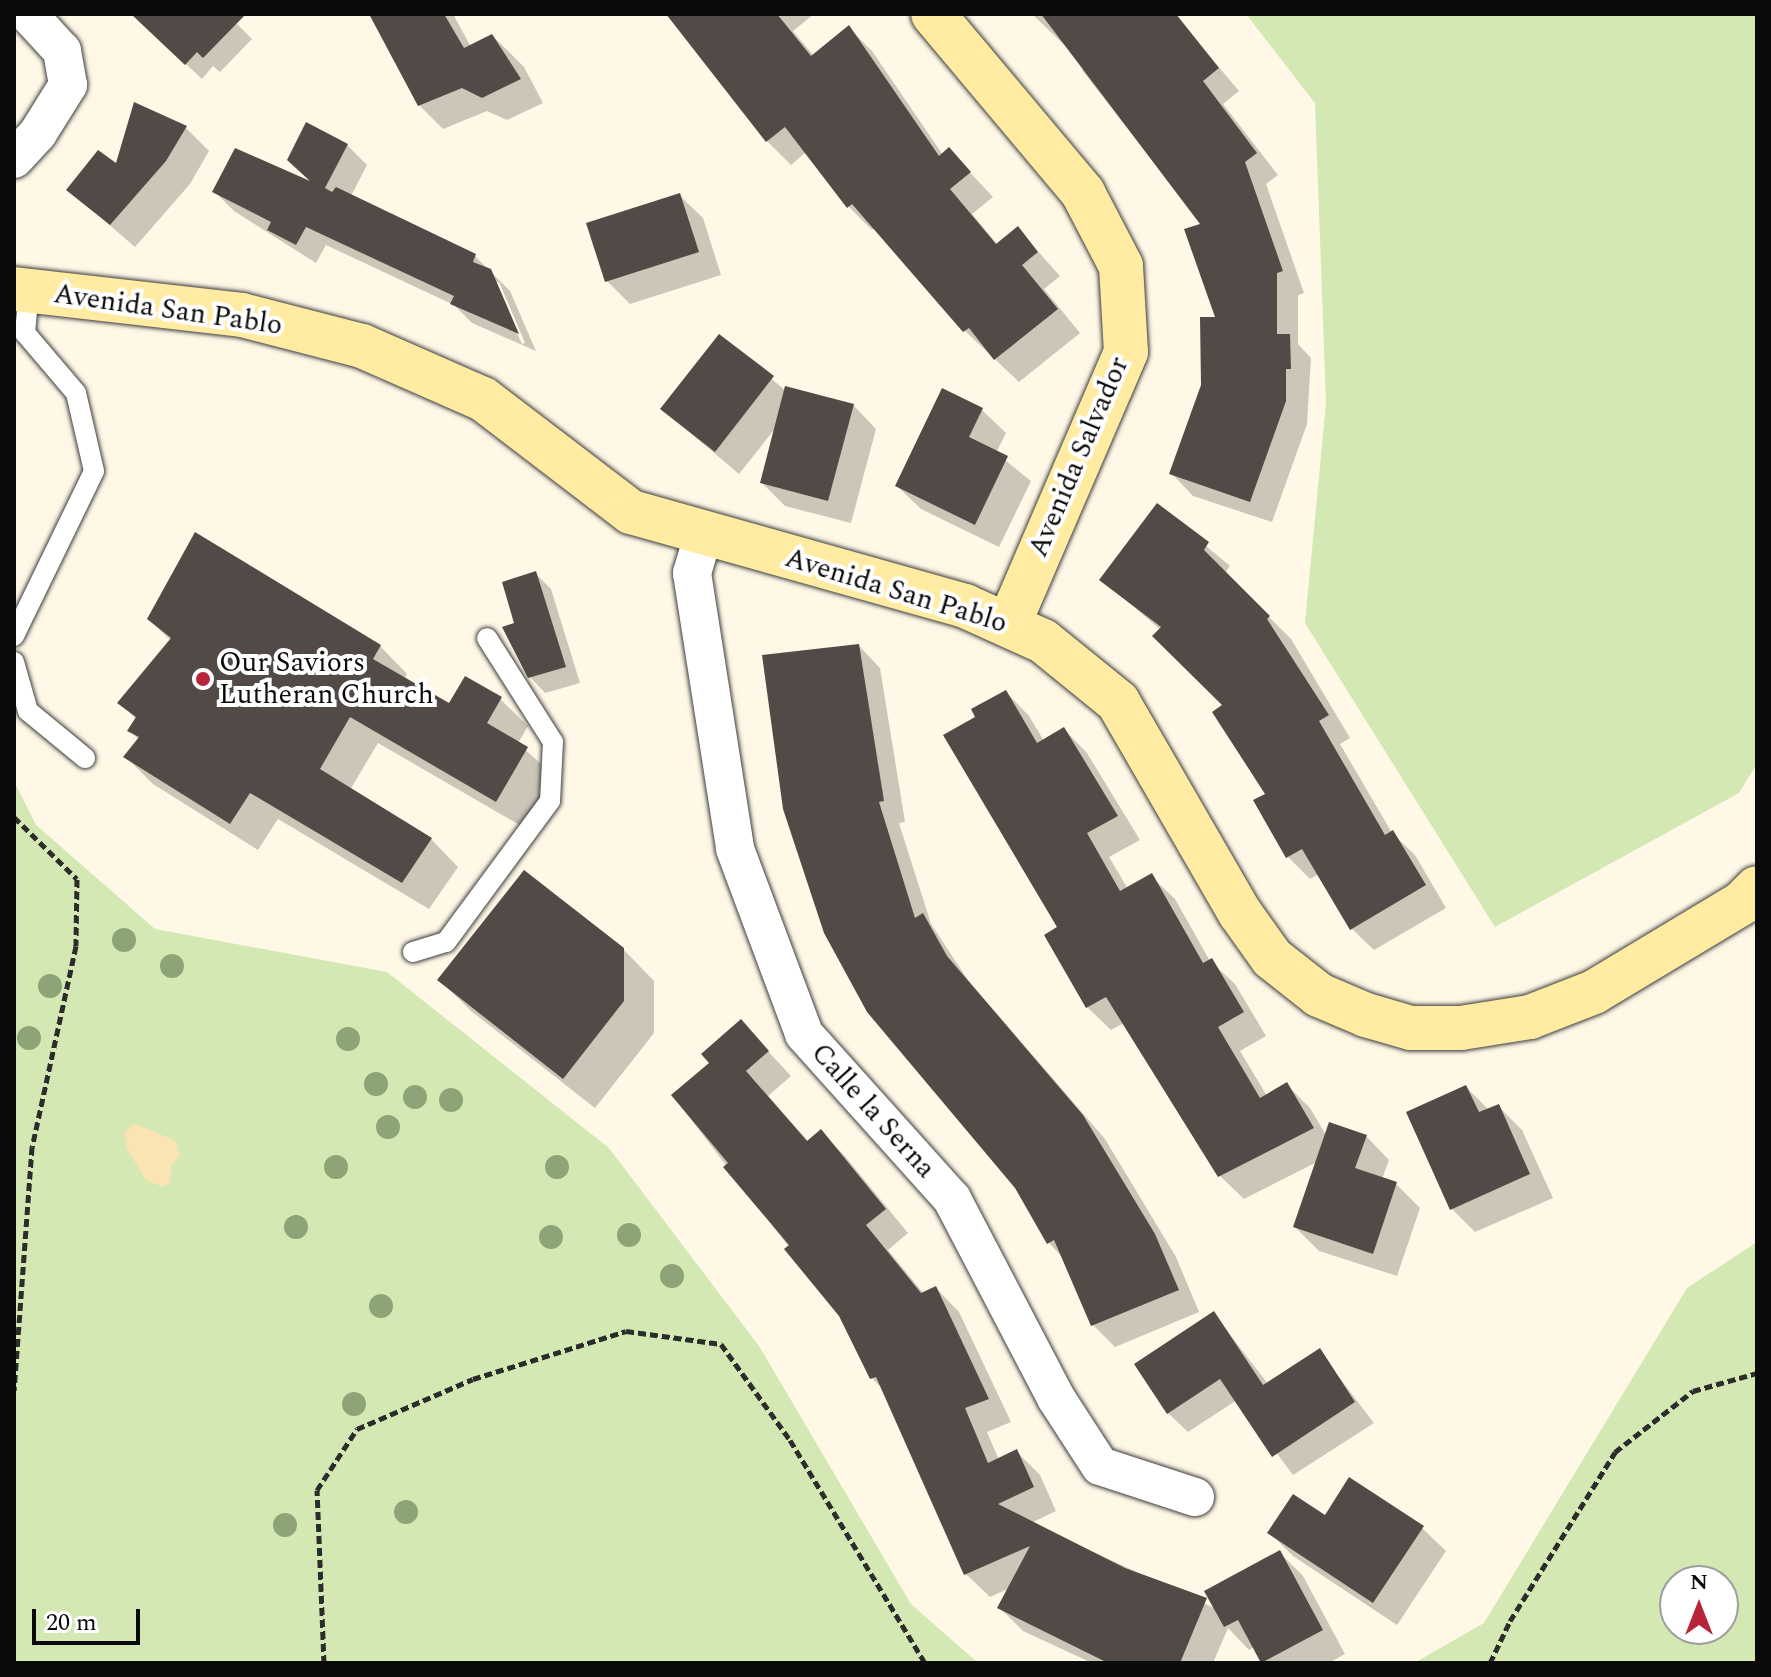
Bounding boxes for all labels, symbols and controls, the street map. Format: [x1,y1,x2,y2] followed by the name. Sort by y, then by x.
[52,277,284,343] street label: Avenida San Pablo
[1022,352,1136,562] street label: Avenida Salvador
[781,541,1011,641] street label: Avenida San Pablo
[219,646,434,712] place label: Our Saviors Lutheran Church
[194,670,212,688] marker: Our Saviors Lutheran Church
[804,1037,942,1185] street label: Calle la Serna
[1659,1565,1739,1645] north arrow
[1690,1566,1708,1599] text: N
[36,1593,144,1643] scale bar
[46,1605,97,1641] text: 20 m

